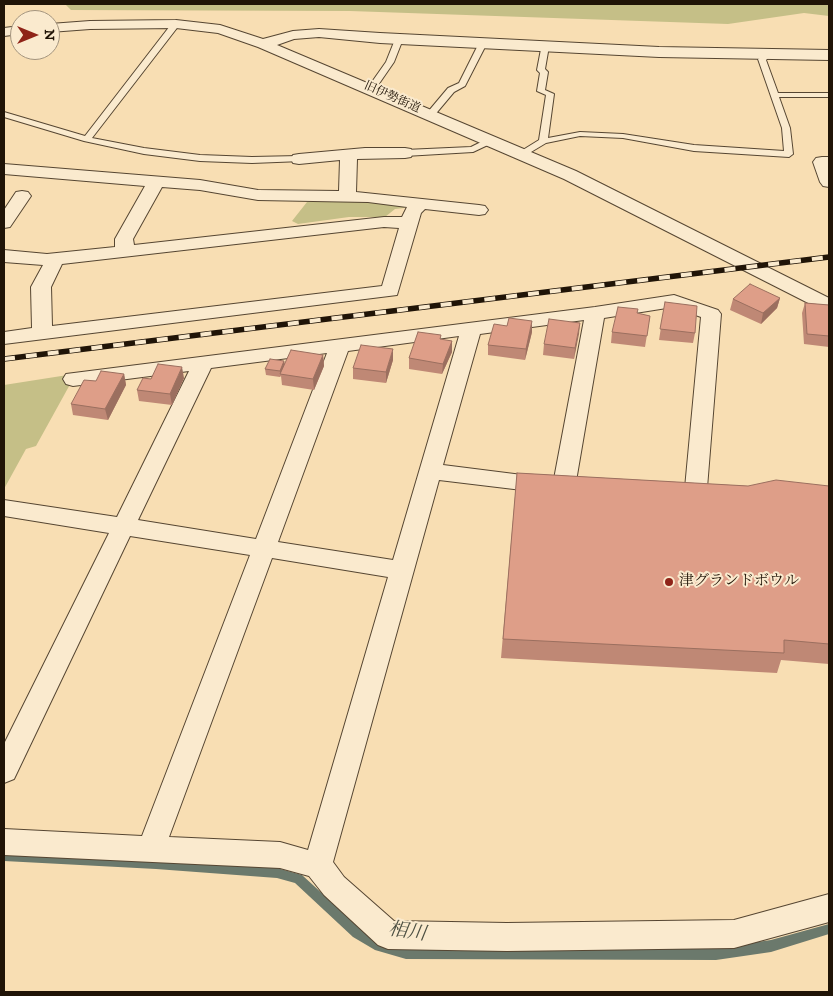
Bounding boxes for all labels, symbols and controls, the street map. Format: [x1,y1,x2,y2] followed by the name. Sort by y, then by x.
[10,10,60,60] north arrow
[40,29,58,41] text: N
[362,79,422,117] street label: 旧伊勢街道
[679,573,799,591] place label: 津グランドボウル
[663,576,675,588] marker: 津グランドボウル
[387,919,427,947] water label: 相川

